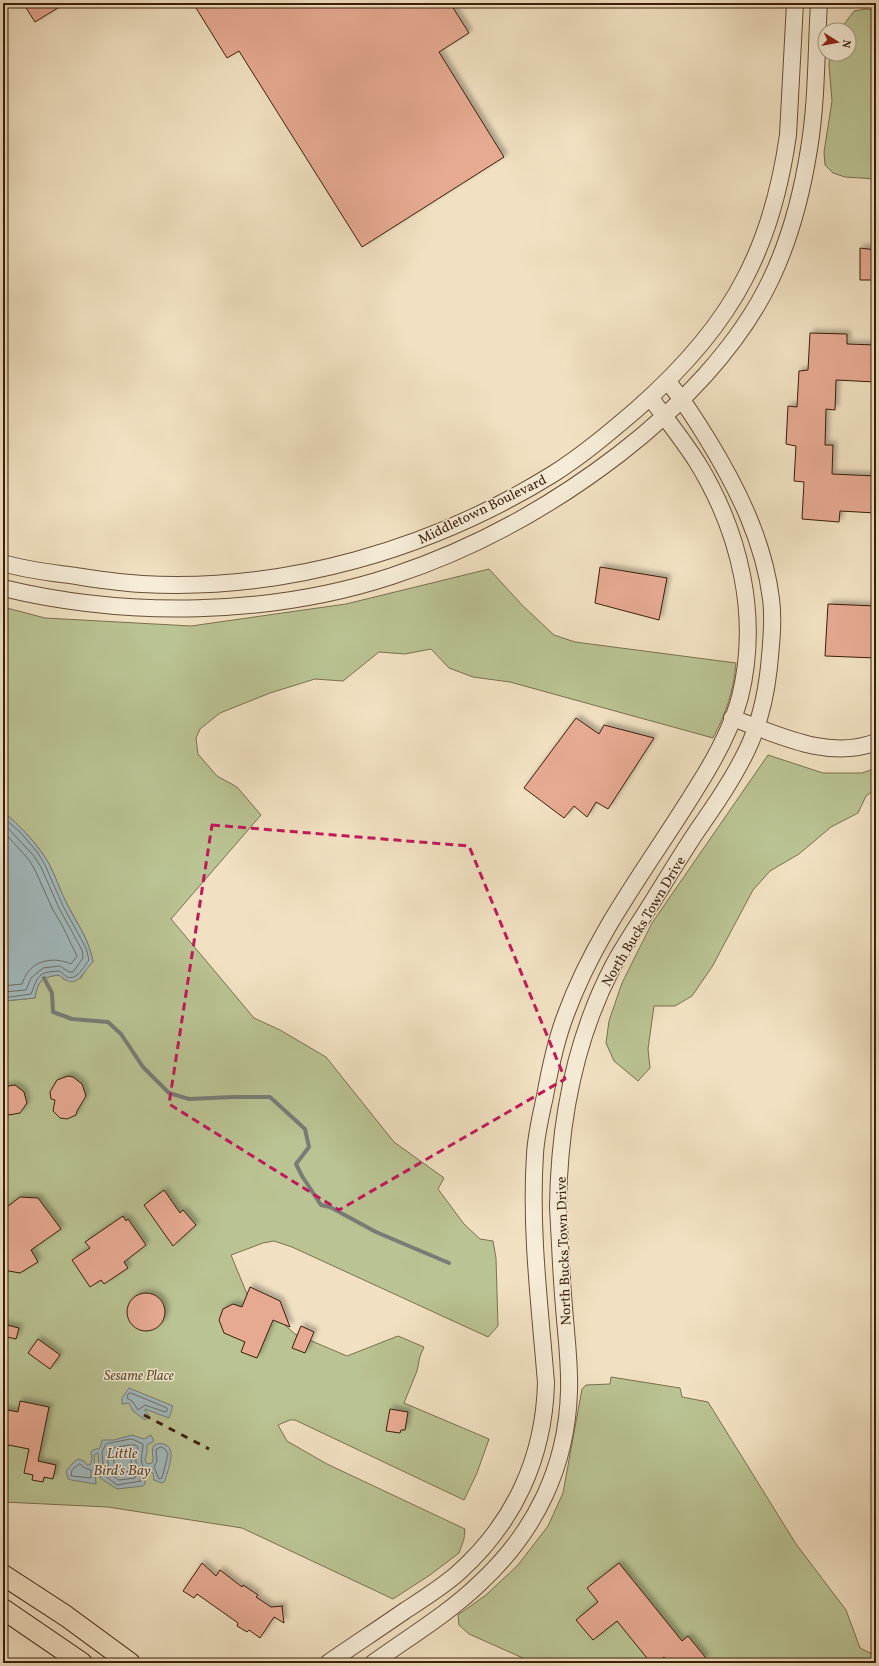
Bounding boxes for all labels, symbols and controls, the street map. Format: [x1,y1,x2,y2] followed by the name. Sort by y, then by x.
[817,22,857,62] north arrow
[837,38,853,49] text: N
[415,471,550,550] street label: Middletown Boulevard
[598,853,691,991] street label: North Bucks Town Drive
[552,1176,577,1326] street label: North Bucks Town Drive
[104,1367,174,1386] park label: Sesame Place
[93,1444,151,1482] water label: Little Bird's Bay

